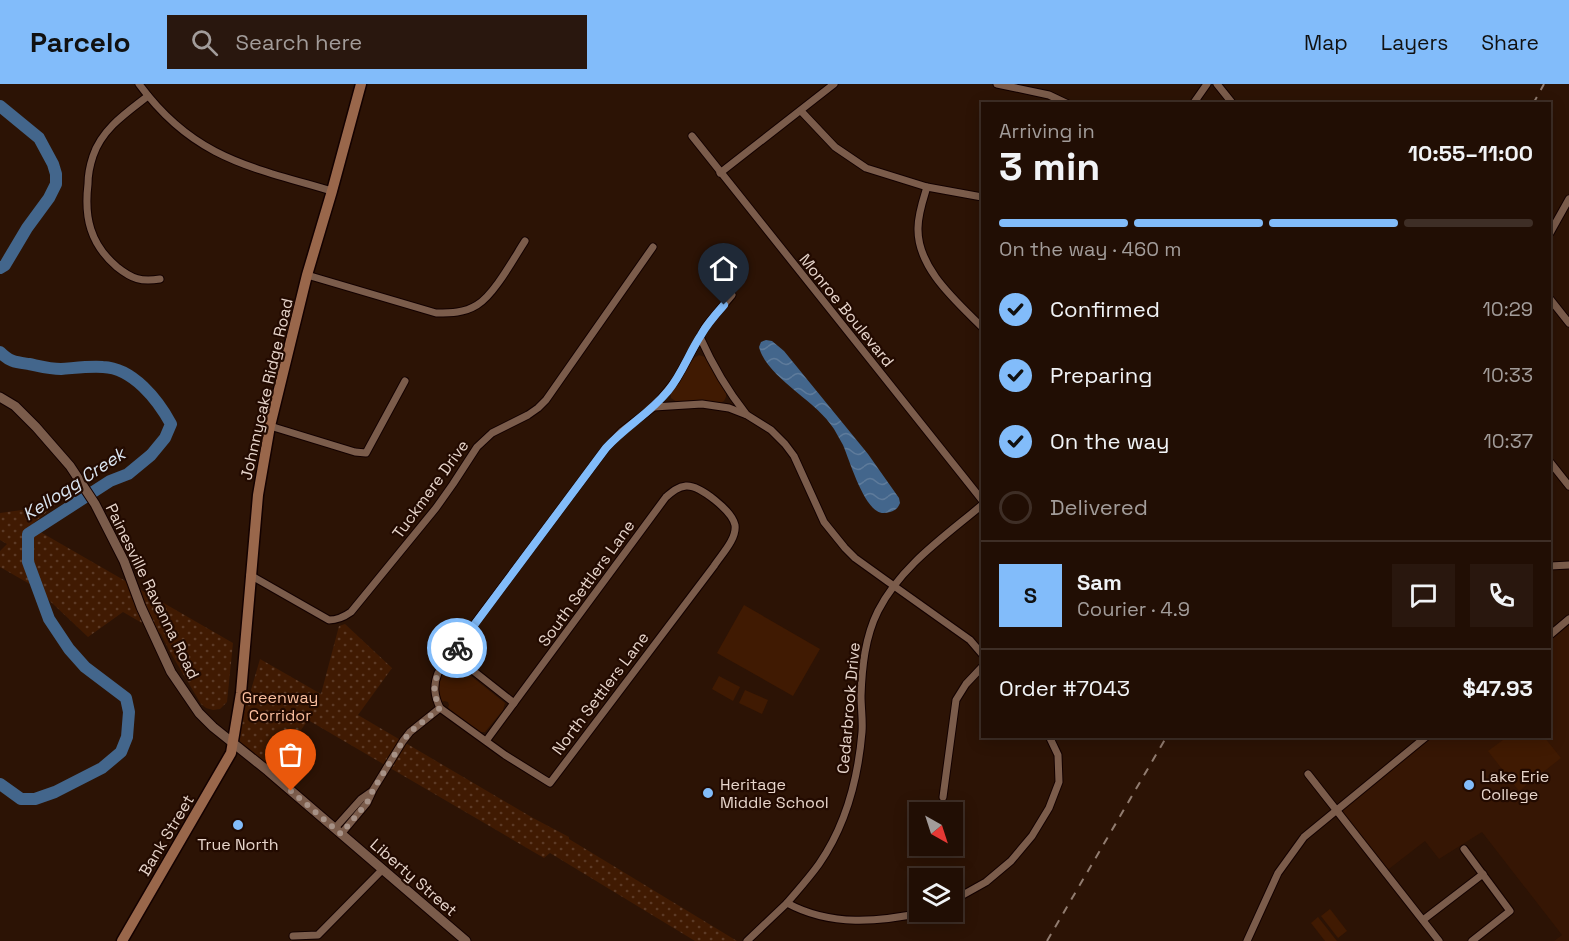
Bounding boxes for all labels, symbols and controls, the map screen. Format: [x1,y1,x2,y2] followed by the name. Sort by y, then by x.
[167,15,587,69] search box
[30,24,131,60] text: Parcelo
[188,26,221,59] icon: search
[236,28,362,56] text: Search here
[1304,29,1348,56] text: Map
[1381,29,1448,56] text: Layers
[1481,29,1539,56] text: Share
[999,118,1095,144] text: Arriving in
[1408,139,1533,167] text: 10:55–11:00
[999,142,1100,191] text: 3 min
[999,236,1181,262] text: On the way · 460 m
[698,243,749,305] pin
[794,249,899,371] street label: Monroe Boulevard
[707,252,740,285] icon: home
[999,293,1032,326] icon: check
[1050,295,1160,323] text: Confirmed
[235,296,298,482] street label: Johnnycake Ridge Road
[1483,296,1533,322] text: 10:29
[999,359,1032,392] icon: check
[1050,361,1152,389] text: Preparing
[1483,362,1533,388] text: 10:33
[999,425,1032,458] icon: check
[1050,427,1169,455] text: On the way
[1483,428,1533,454] text: 10:37
[388,436,473,543] street label: Tuckmere Drive
[18,441,131,525] water label: Kellogg Creek
[1050,493,1148,521] text: Delivered
[101,500,204,682] street label: Painesville Ravenna Road
[533,516,639,651] street label: South Settlers Lane
[1392,564,1455,627] button: chat
[1470,564,1533,627] button: phone
[1077,568,1122,596] text: Sam
[1024,581,1037,609] text: S
[1077,596,1190,622] text: Courier · 4.9
[427,618,487,678] courier
[547,628,654,759] street label: North Settlers Lane
[441,632,474,665] icon: bike
[832,641,865,775] street label: Cedarbrook Drive
[999,674,1130,702] text: Order #7043
[1462,674,1533,702] text: $47.93
[242,687,318,726] park label: Greenway Corridor
[265,729,316,791] pin
[274,738,307,771] icon: bag
[1481,766,1549,805] place label: Lake Erie College
[720,774,829,813] place label: Heritage Middle School
[1462,778,1476,792] marker: Lake Erie College
[701,786,715,800] marker: Heritage Middle School
[134,791,199,880] street label: Bank Street
[909,802,963,856] north arrow
[909,802,963,922] map controls
[231,818,245,832] marker: True North
[197,834,279,855] place label: True North
[366,834,462,921] street label: Liberty Street
[909,868,963,922] button: layers

